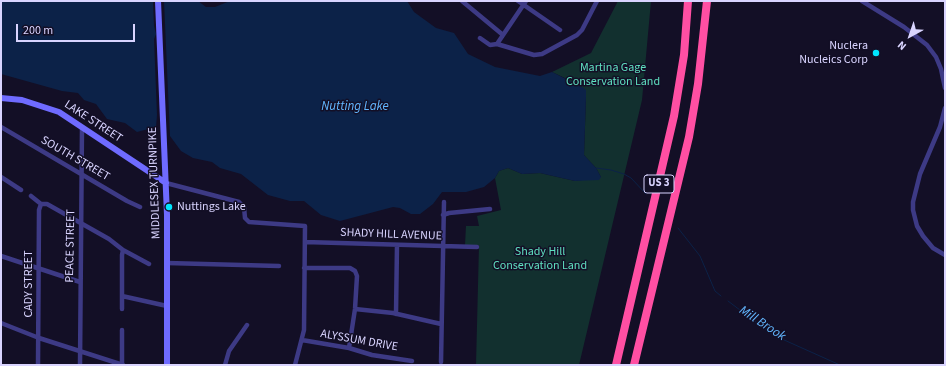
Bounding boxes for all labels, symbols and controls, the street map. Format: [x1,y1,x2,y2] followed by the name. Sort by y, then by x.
[18,16,137,42] scale bar
[890,16,930,56] north arrow
[23,22,53,39] text: 200 m
[894,37,910,54] text: N
[799,39,868,67] place label: Nuclera Nucleics Corp
[871,48,881,58] marker: Nuclera Nucleics Corp
[566,61,660,89] park label: Martina Gage Conservation Land
[61,98,125,146] street label: LAKE STREET
[321,99,389,115] water label: Nutting Lake
[146,127,164,239] street label: MIDDLESEX TURNPIKE
[38,133,112,185] street label: SOUTH STREET
[644,175,674,193] road number: US 3
[177,200,246,214] place label: Nuttings Lake
[164,202,174,212] marker: Nuttings Lake
[63,209,79,283] street label: PEACE STREET
[340,226,442,244] street label: SHADY HILL AVENUE
[493,245,587,273] park label: Shady Hill Conservation Land
[22,250,36,318] street label: CADY STREET
[736,303,788,345] water label: Mill Brook
[319,327,399,355] street label: ALYSSUM DRIVE

